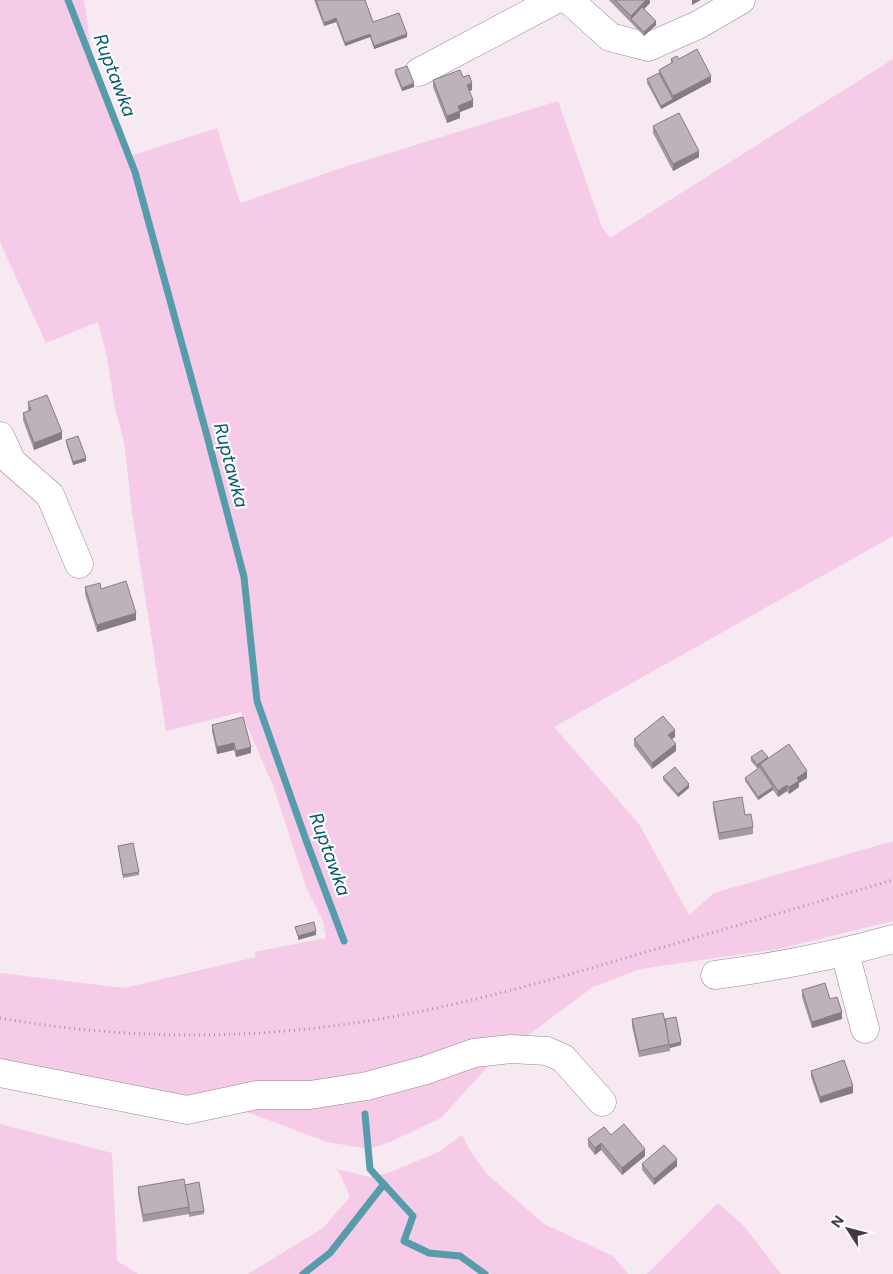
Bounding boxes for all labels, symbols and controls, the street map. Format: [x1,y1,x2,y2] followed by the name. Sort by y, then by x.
[89,30,141,120] water label: Ruptawka
[209,420,253,510] water label: Ruptawka
[304,809,356,899] water label: Ruptawka
[823,1204,873,1254] north arrow
[828,1212,848,1231] text: N

